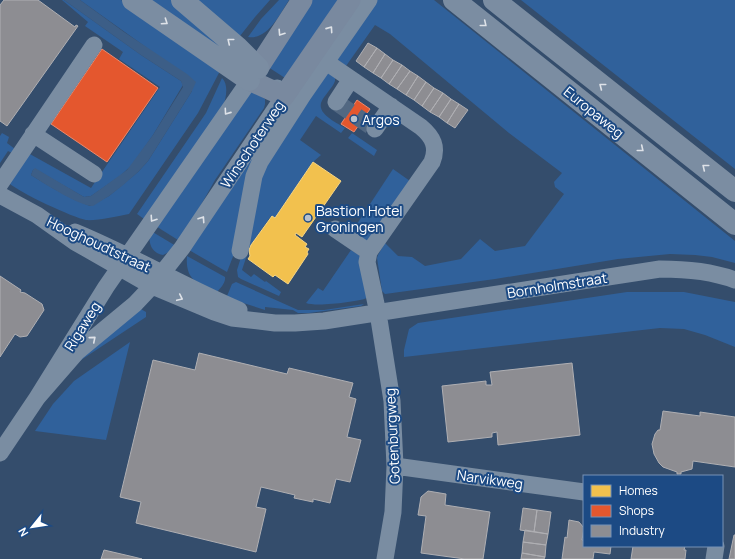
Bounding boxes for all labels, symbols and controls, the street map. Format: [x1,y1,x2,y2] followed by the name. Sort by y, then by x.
[161,17,168,25] one-way arrow
[480,20,487,27] one-way arrow
[325,26,333,33] one-way arrow
[279,28,286,35] one-way arrow
[227,39,234,46] one-way arrow
[560,82,628,142] street label: Europaweg
[600,84,607,91] one-way arrow
[216,97,288,191] street label: Winschoterweg
[224,108,232,115] one-way arrow
[362,110,400,129] place label: Argos
[349,114,359,124] marker: Argos
[636,144,643,151] one-way arrow
[702,164,709,171] one-way arrow
[316,201,403,236] place label: Bastion Hotel Groningen
[44,212,154,276] street label: Hooghoudtstraat
[303,213,313,223] marker: Bastion Hotel Groningen
[150,215,158,222] one-way arrow
[197,216,205,223] one-way arrow
[506,268,609,302] street label: Bornholmstraat
[176,294,183,302] one-way arrow
[59,298,105,354] street label: Rigaweg
[88,337,95,344] one-way arrow
[380,387,404,485] street label: Gotenburgweg
[456,465,524,493] street label: Narvikweg
[583,475,723,547] legend
[619,482,658,499] text: Homes
[619,502,654,519] text: Shops
[12,507,52,547] north arrow
[619,522,665,539] text: Industry
[14,525,31,539] text: N

